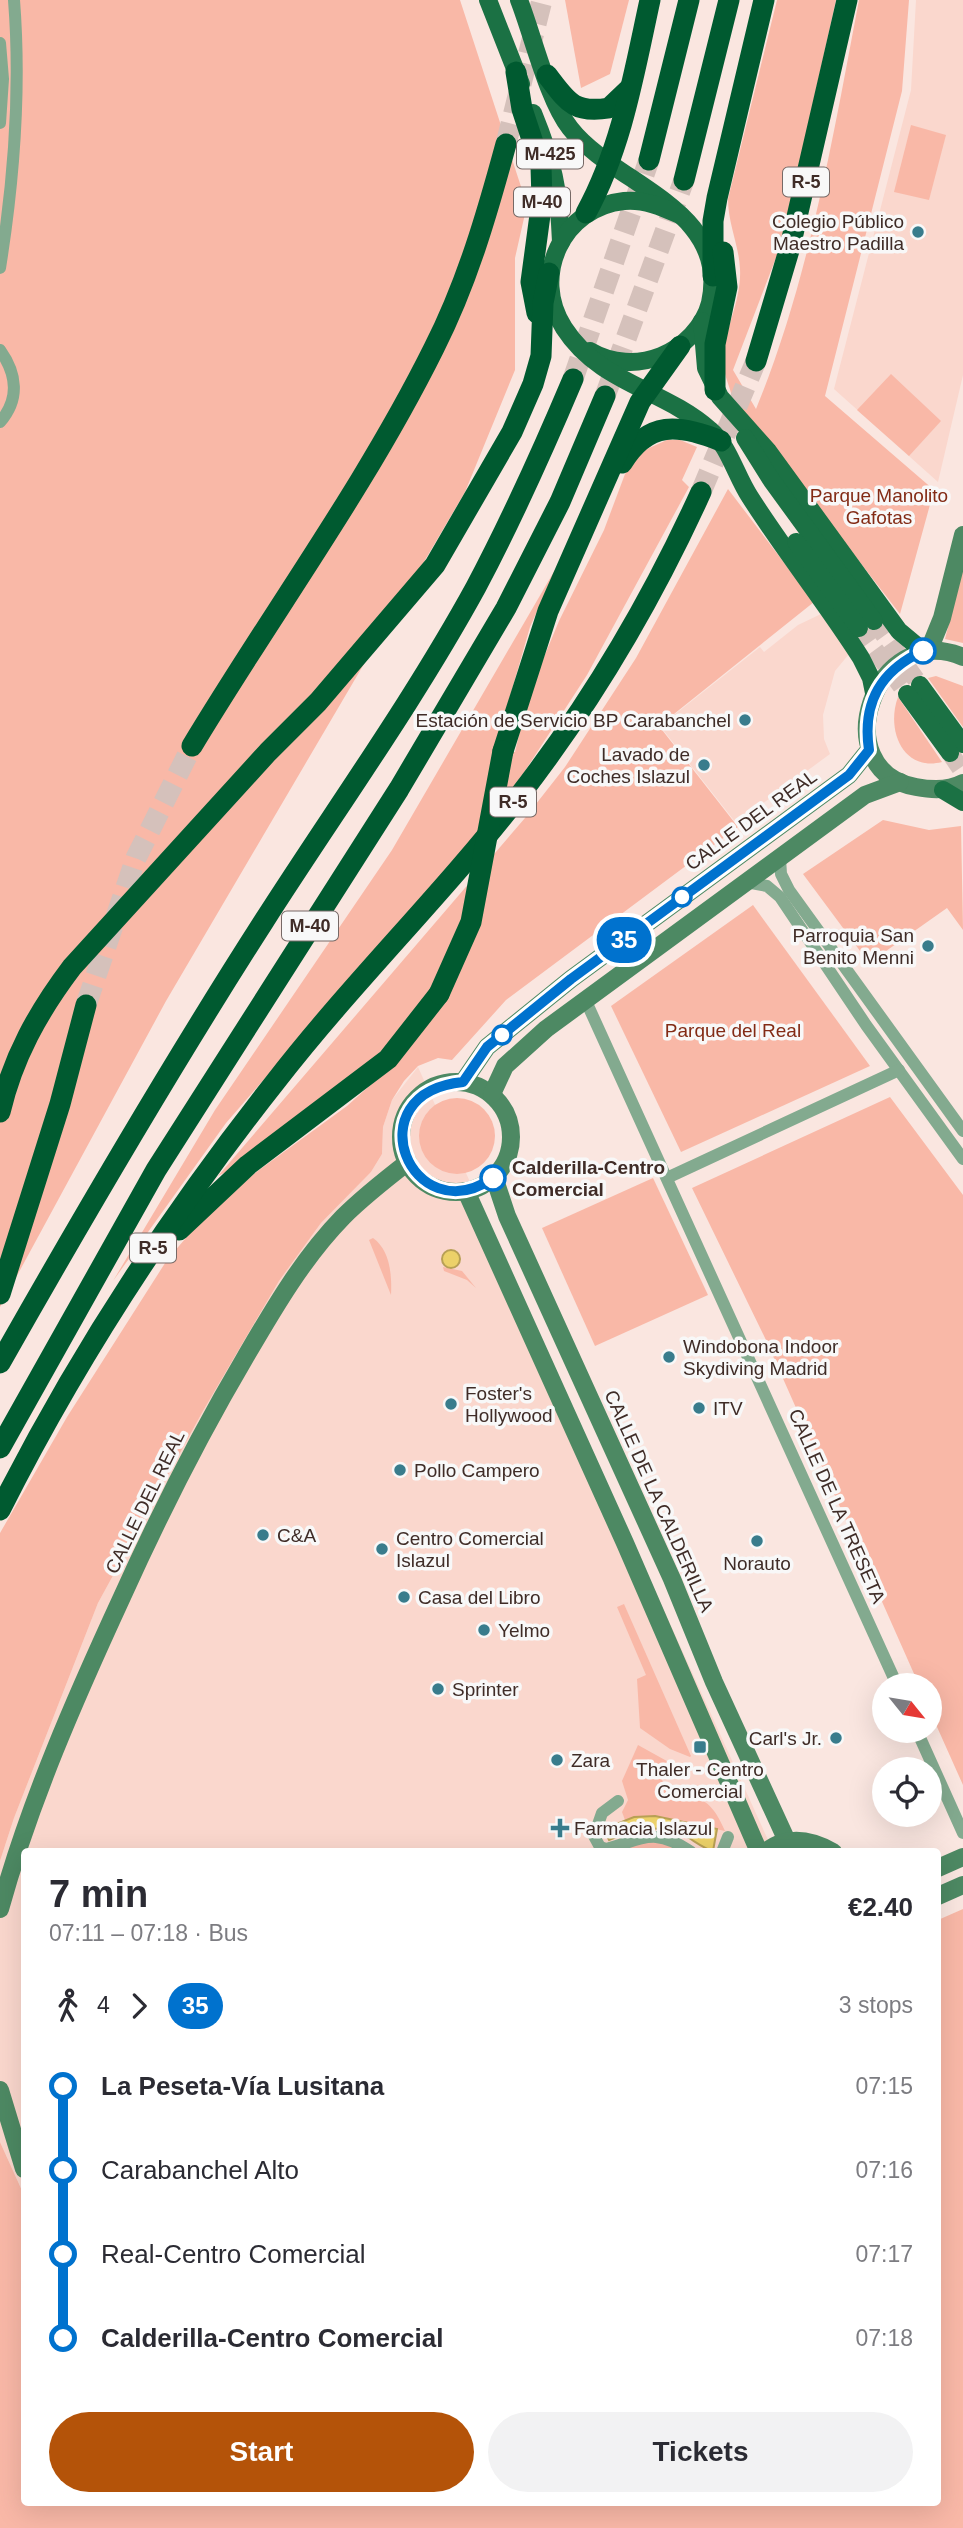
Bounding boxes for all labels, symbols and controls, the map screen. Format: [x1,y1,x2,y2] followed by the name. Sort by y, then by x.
[517,140,583,168] road number: M-425
[783,168,829,196] road number: R-5
[514,188,570,216] road number: M-40
[772,211,904,254] place label: Colegio Público Maestro Padilla
[910,224,926,240] marker: Colegio Público Maestro Padilla
[810,485,948,528] park label: Parque Manolito Gafotas
[910,638,936,664] unlabelled marker
[416,710,731,731] place label: Estación de Servicio BP Carabanchel
[737,712,753,728] marker: Estación de Servicio BP Carabanchel
[566,744,690,787] place label: Lavado de Coches Islazul
[696,757,712,773] marker: Lavado de Coches Islazul
[681,765,821,875] street label: CALLE DEL REAL
[490,788,536,816] road number: R-5
[672,887,692,907] unlabelled marker
[282,911,338,940] road number: M-40
[592,917,656,963] line badge: 35
[793,925,914,968] place label: Parroquia San Benito Menni
[611,926,637,953] text: 35
[920,938,936,954] marker: Parroquia San Benito Menni
[665,1020,801,1041] park label: Parque del Real
[492,1025,512,1045] unlabelled marker
[512,1157,665,1200] place label: Calderilla-Centro Comercial
[480,1165,506,1191] marker: Calderilla-Centro Comercial
[130,1233,176,1262] road number: R-5
[683,1336,839,1379] place label: Windobona Indoor Skydiving Madrid
[661,1349,677,1365] marker: Windobona Indoor Skydiving Madrid
[465,1383,553,1426] place label: Foster's Hollywood
[600,1387,718,1616] street label: CALLE DE LA CALDERILLA
[443,1396,459,1412] marker: Foster's Hollywood
[713,1398,743,1419] place label: ITV
[691,1400,707,1416] marker: ITV
[785,1406,890,1607] street label: CALLE DE LA TRESETA
[101,1427,189,1577] street label: CALLE DEL REAL
[414,1460,540,1481] place label: Pollo Campero
[392,1462,408,1478] marker: Pollo Campero
[277,1525,316,1546] place label: C&A
[255,1527,271,1543] marker: C&A
[396,1528,544,1571] place label: Centro Comercial Islazul
[749,1533,765,1549] marker: Norauto
[374,1541,390,1557] marker: Centro Comercial Islazul
[723,1553,791,1574] place label: Norauto
[418,1587,541,1608] place label: Casa del Libro
[396,1589,412,1605] marker: Casa del Libro
[498,1620,550,1641] place label: Yelmo
[476,1622,492,1638] marker: Yelmo
[872,1673,942,1743] north arrow
[872,1673,942,1827] map controls
[452,1679,519,1700] place label: Sprinter
[430,1681,446,1697] marker: Sprinter
[749,1728,822,1749] place label: Carl's Jr.
[828,1730,844,1746] marker: Carl's Jr.
[692,1739,708,1755] marker: Thaler - Centro Comercial
[571,1750,611,1771] place label: Zara
[549,1752,565,1768] marker: Zara
[872,1757,942,1827] button: locate
[636,1759,764,1802] place label: Thaler - Centro Comercial
[574,1818,712,1839] place label: Farmacia Islazul
[552,1820,568,1836] marker: Farmacia Islazul
[49,1873,148,1915] text: 7 min
[848,1892,913,1922] text: €2.40
[49,1920,248,1946] text: 07:11 – 07:18 · Bus
[49,1987,87,2025] icon: walk
[120,1987,158,2025] icon: forward
[97,1992,110,2018] text: 4
[182,1992,209,2019] text: 35
[839,1992,913,2018] text: 3 stops
[101,2071,384,2101] text: La Peseta-Vía Lusitana
[855,2073,913,2099] text: 07:15
[101,2155,299,2185] text: Carabanchel Alto
[855,2157,913,2183] text: 07:16
[101,2239,365,2269] text: Real-Centro Comercial
[855,2241,913,2267] text: 07:17
[101,2323,443,2353] text: Calderilla-Centro Comercial
[855,2325,913,2351] text: 07:18
[49,2412,474,2492] button: Start
[488,2412,913,2492] button: Tickets

